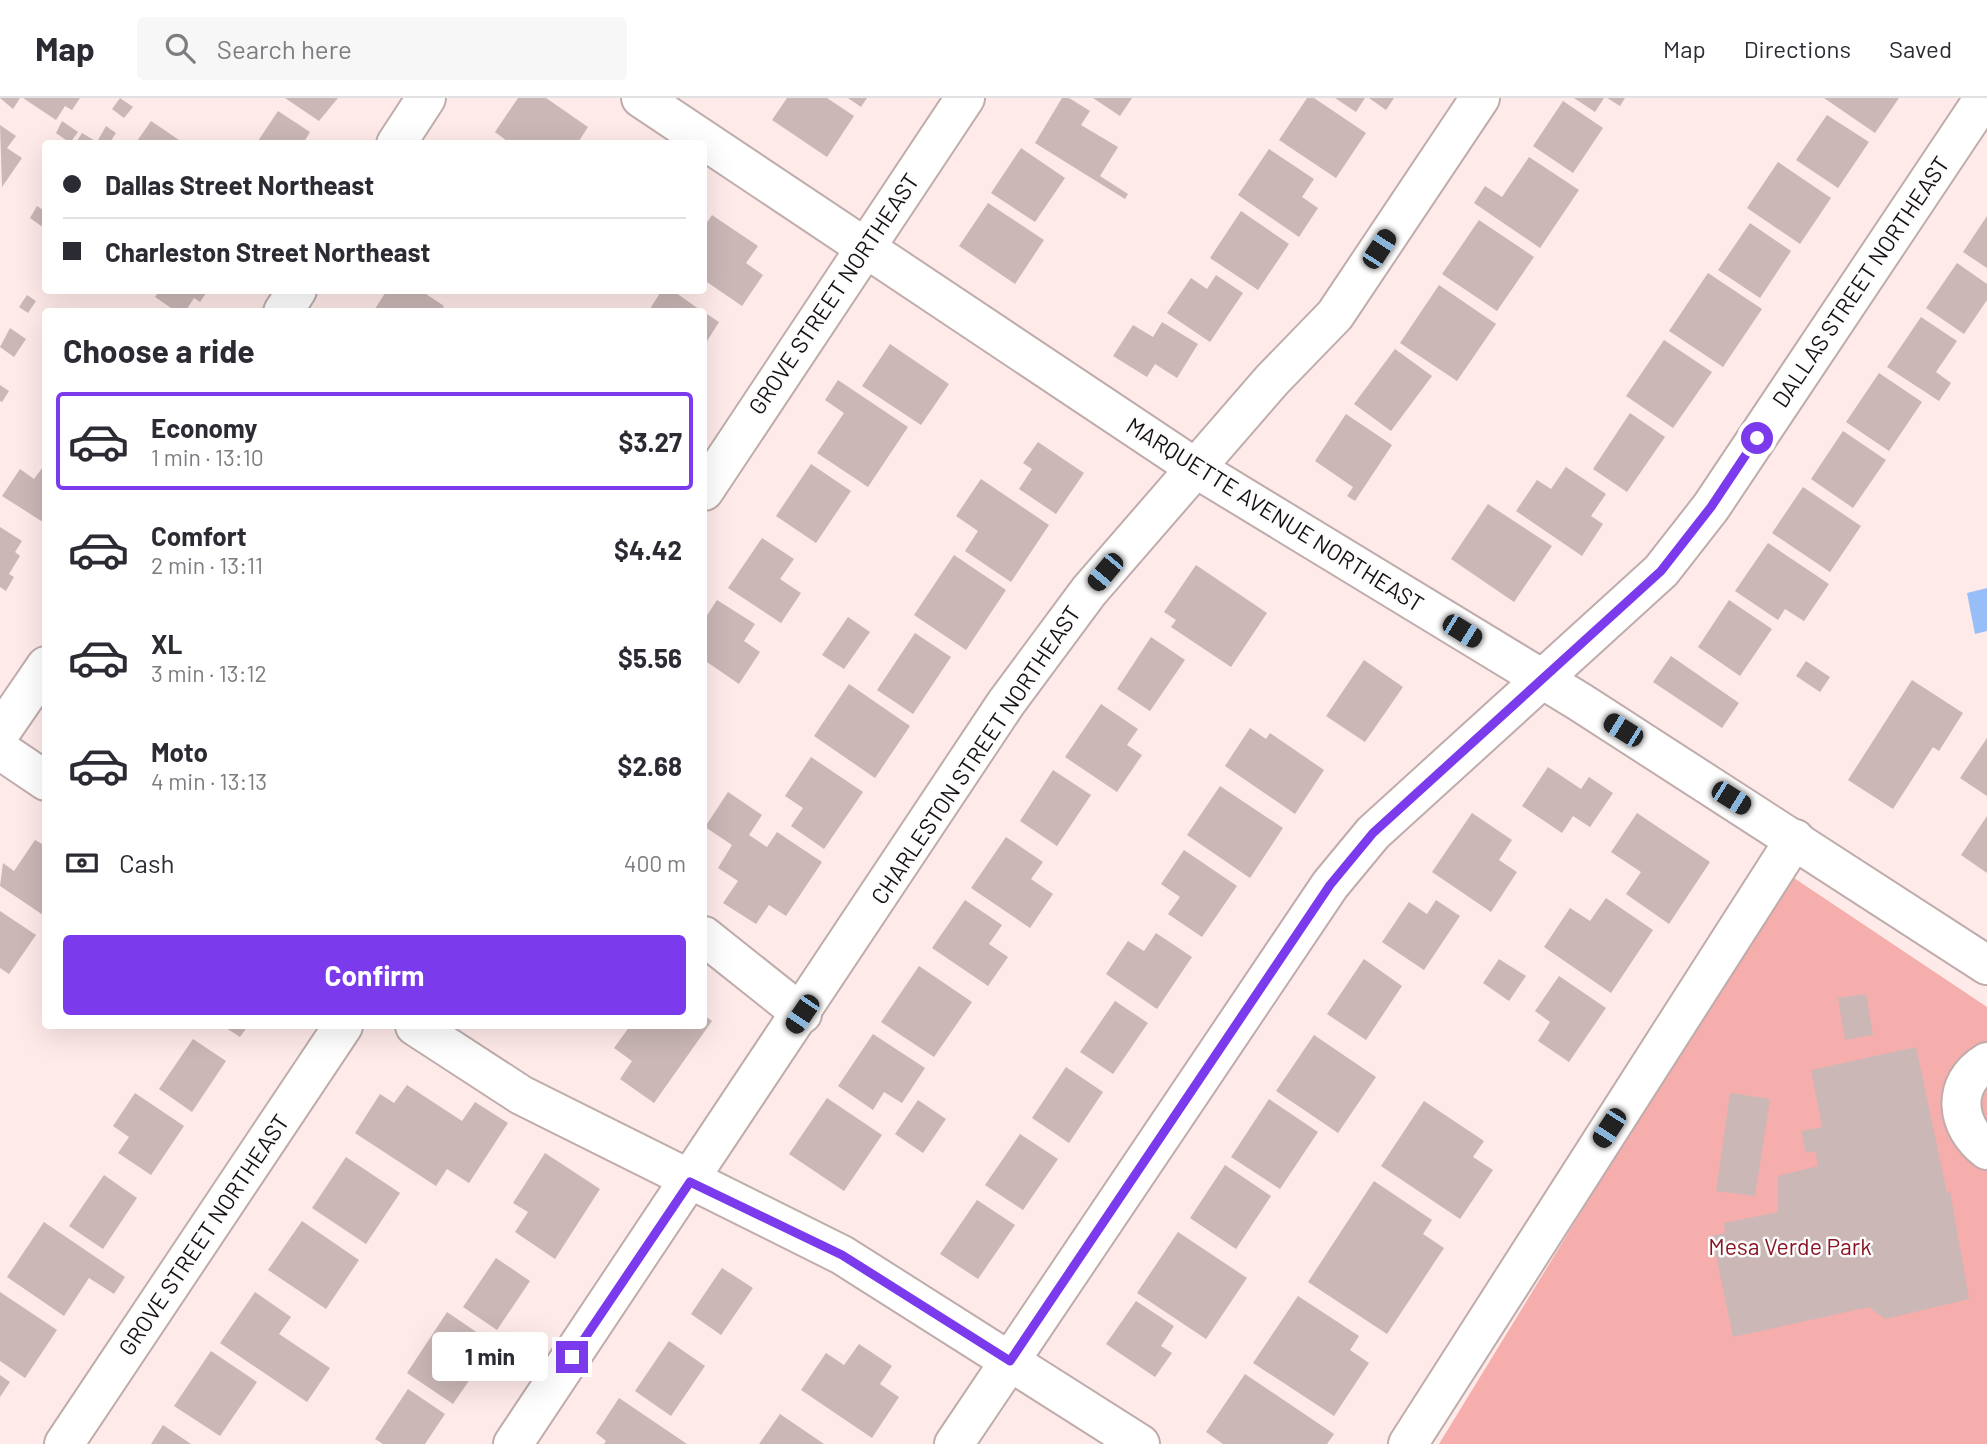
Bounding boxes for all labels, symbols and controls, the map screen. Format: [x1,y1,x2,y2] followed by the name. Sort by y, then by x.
[137,17,627,80] search box
[35,28,95,68] text: Map
[161,29,199,67] icon: search
[217,33,352,64] text: Search here
[1663,34,1706,63] text: Map
[1744,34,1851,63] text: Directions
[1889,34,1952,63] text: Saved
[1766,151,1955,412] street label: DALLAS STREET NORTHEAST
[742,168,924,419] street label: GROVE STREET NORTHEAST
[105,169,374,200] text: Dallas Street Northeast
[1359,226,1400,272] car
[105,236,430,267] text: Charleston Street Northeast
[63,331,255,369] text: Choose a ride
[67,410,130,473] icon: car
[1122,411,1429,618] street label: MARQUETTE AVENUE NORTHEAST
[151,412,257,443] text: Economy
[1741,422,1773,454] route start
[619,426,682,457] text: $3.27
[151,443,264,471] text: 1 min · 13:10
[67,518,130,581] icon: car
[151,520,247,551] text: Comfort
[614,534,682,565] text: $4.42
[1084,549,1127,595] car
[151,551,263,579] text: 2 min · 13:11
[864,600,1086,909] street label: CHARLESTON STREET NORTHEAST
[1439,611,1486,651] car
[67,626,130,689] icon: car
[151,628,182,659] text: XL
[618,642,682,673] text: $5.56
[151,659,267,687] text: 3 min · 13:12
[1600,710,1647,750] car
[67,734,130,797] icon: car
[151,736,208,767] text: Moto
[618,750,682,781] text: $2.68
[151,767,267,795] text: 4 min · 13:13
[1708,778,1755,818] car
[63,844,101,882] icon: cash
[119,847,174,878] text: Cash
[624,849,686,877] text: 400 m
[63,935,686,1015] button: Confirm
[782,991,823,1037] car
[1589,1105,1630,1151] car
[112,1109,294,1360] street label: GROVE STREET NORTHEAST
[1708,1232,1872,1260] park label: Mesa Verde Park
[432,1332,548,1382] callout: 1 min
[556,1341,588,1373] route end
[465,1342,515,1370] text: 1 min

